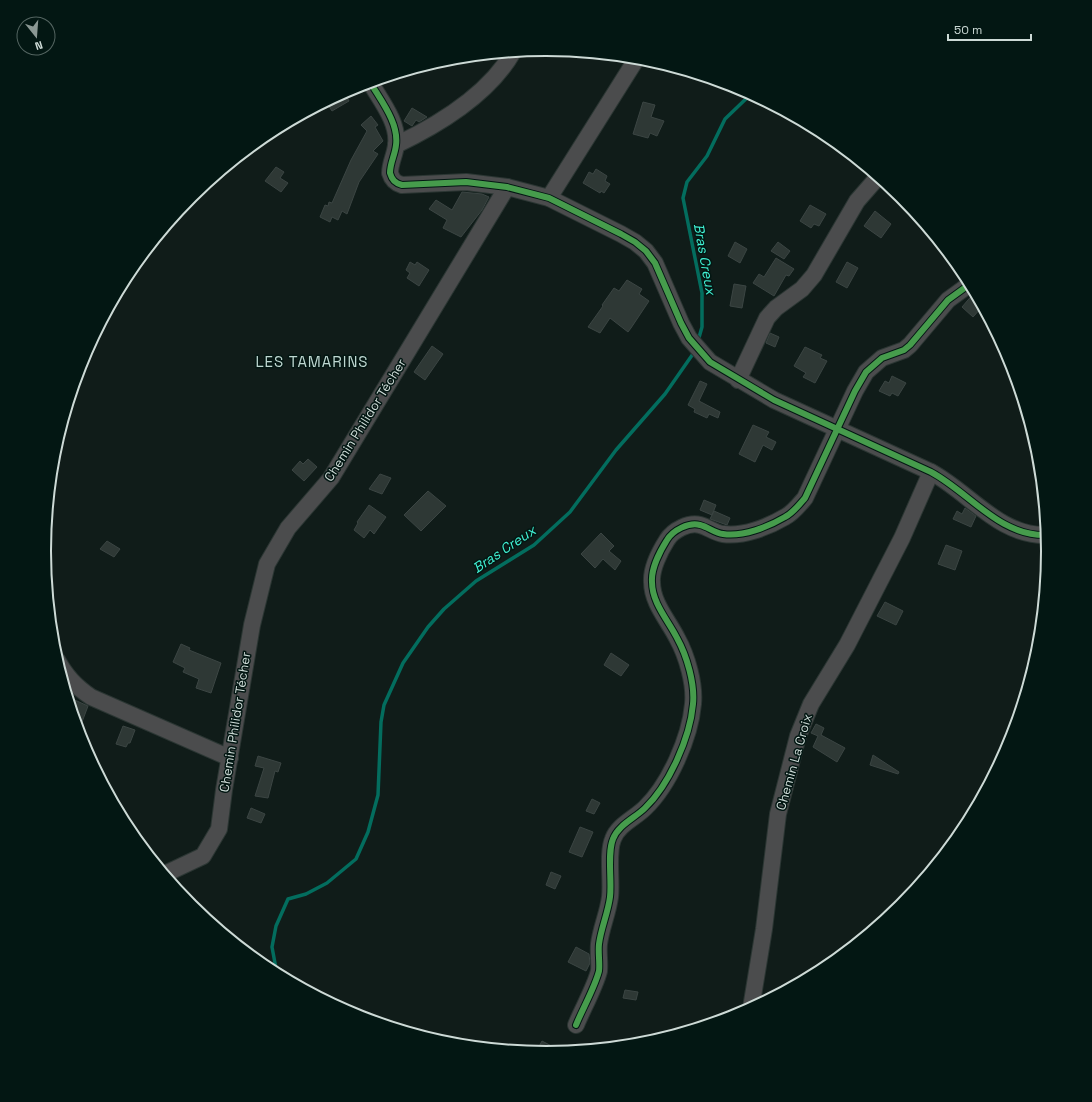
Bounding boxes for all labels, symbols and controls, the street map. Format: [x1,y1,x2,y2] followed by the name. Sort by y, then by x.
[16,16,56,56] north arrow
[948,16,1031,42] scale bar
[954,22,982,38] text: 50 m
[33,38,44,53] text: N
[690,222,720,298] water label: Bras Creux
[255,352,369,371] district label: LES TAMARINS
[320,355,410,485] street label: Chemin Philidor Técher
[469,520,540,577] water label: Bras Creux
[216,651,254,793] street label: Chemin Philidor Técher
[772,712,816,812] street label: Chemin La Croix

